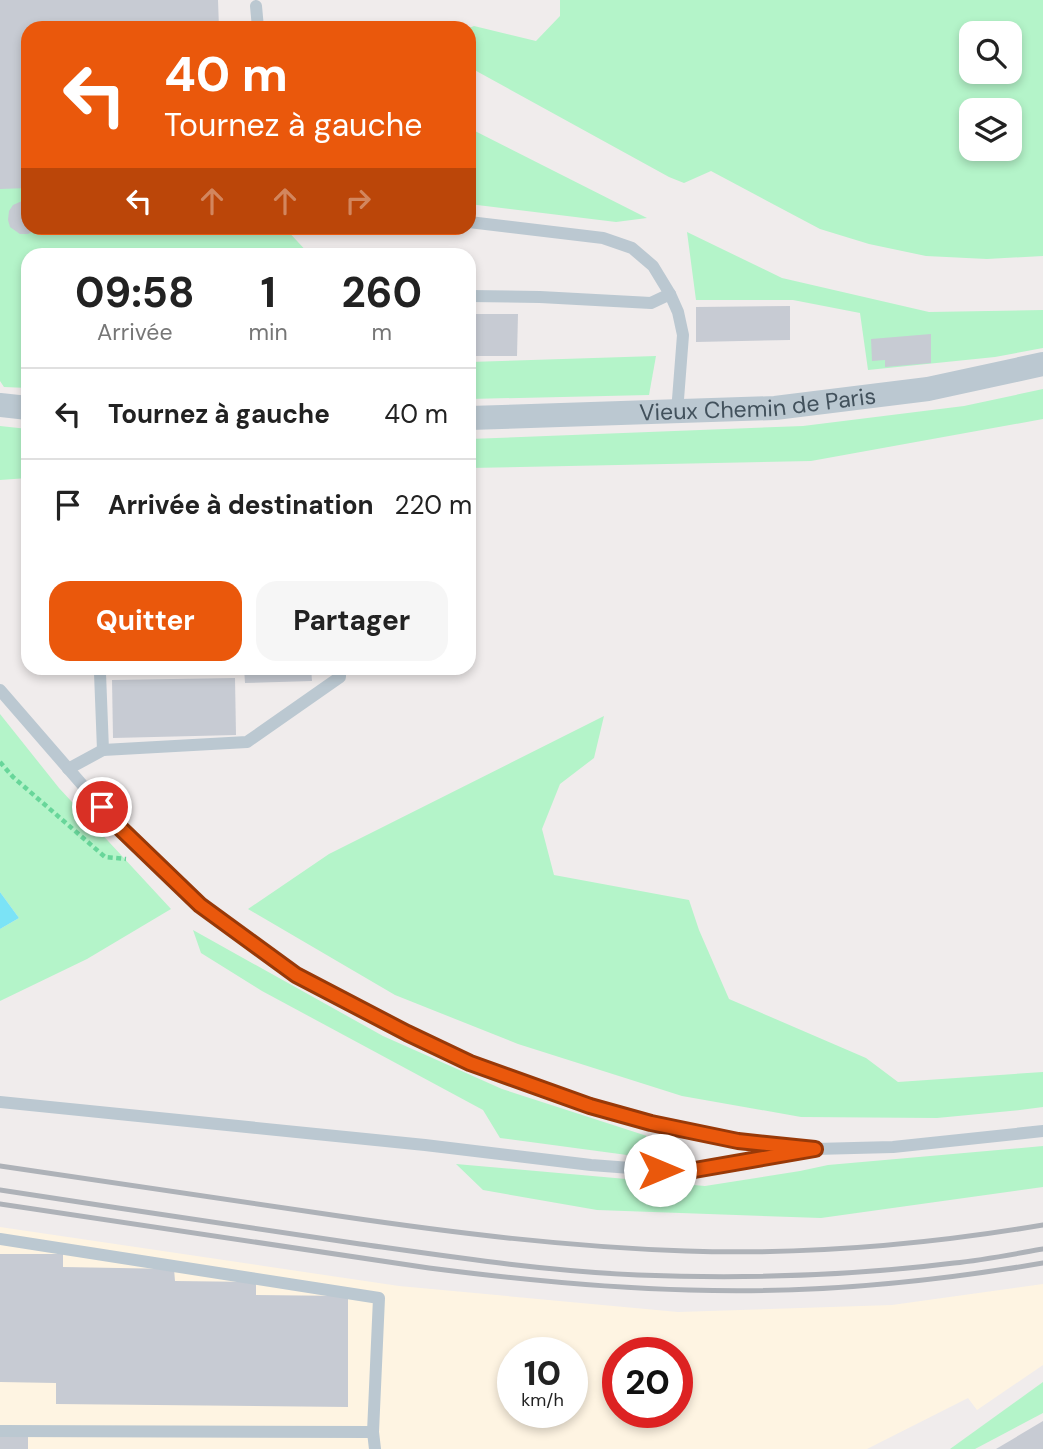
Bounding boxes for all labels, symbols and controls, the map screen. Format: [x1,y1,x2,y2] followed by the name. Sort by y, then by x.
[959,21,1022,161] map controls
[959,21,1022,84] button: search
[164,42,288,106] text: 40 m
[49,49,140,140] icon: left
[959,98,1022,161] button: layers
[164,104,422,146] text: Tournez à gauche
[120,182,158,220] icon: left
[193,182,231,220] icon: ahead
[266,182,304,220] icon: ahead
[339,182,377,220] icon: right
[75,265,195,320] text: 09:58
[260,265,276,320] text: 1
[342,265,422,320] text: 260
[97,317,172,347] text: Arrivée
[248,317,288,347] text: min
[372,317,392,347] text: m
[639,381,878,427] street label: Vieux Chemin de Paris
[49,395,87,433] icon: left
[108,397,330,431] text: Tournez à gauche
[384,397,448,431] text: 40 m
[49,486,87,524] icon: arrive
[108,488,374,522] text: Arrivée à destination
[395,488,472,522] text: 220 m
[49,581,242,661] button: Quitter
[256,581,448,661] button: Partager
[72,777,132,837] pin
[83,788,121,826] icon: arrive
[623,1133,697,1207] position arrow
[602,1337,693,1428] speed limit sign: 20
[524,1350,561,1396] text: 10
[521,1388,564,1412] text: km/h

